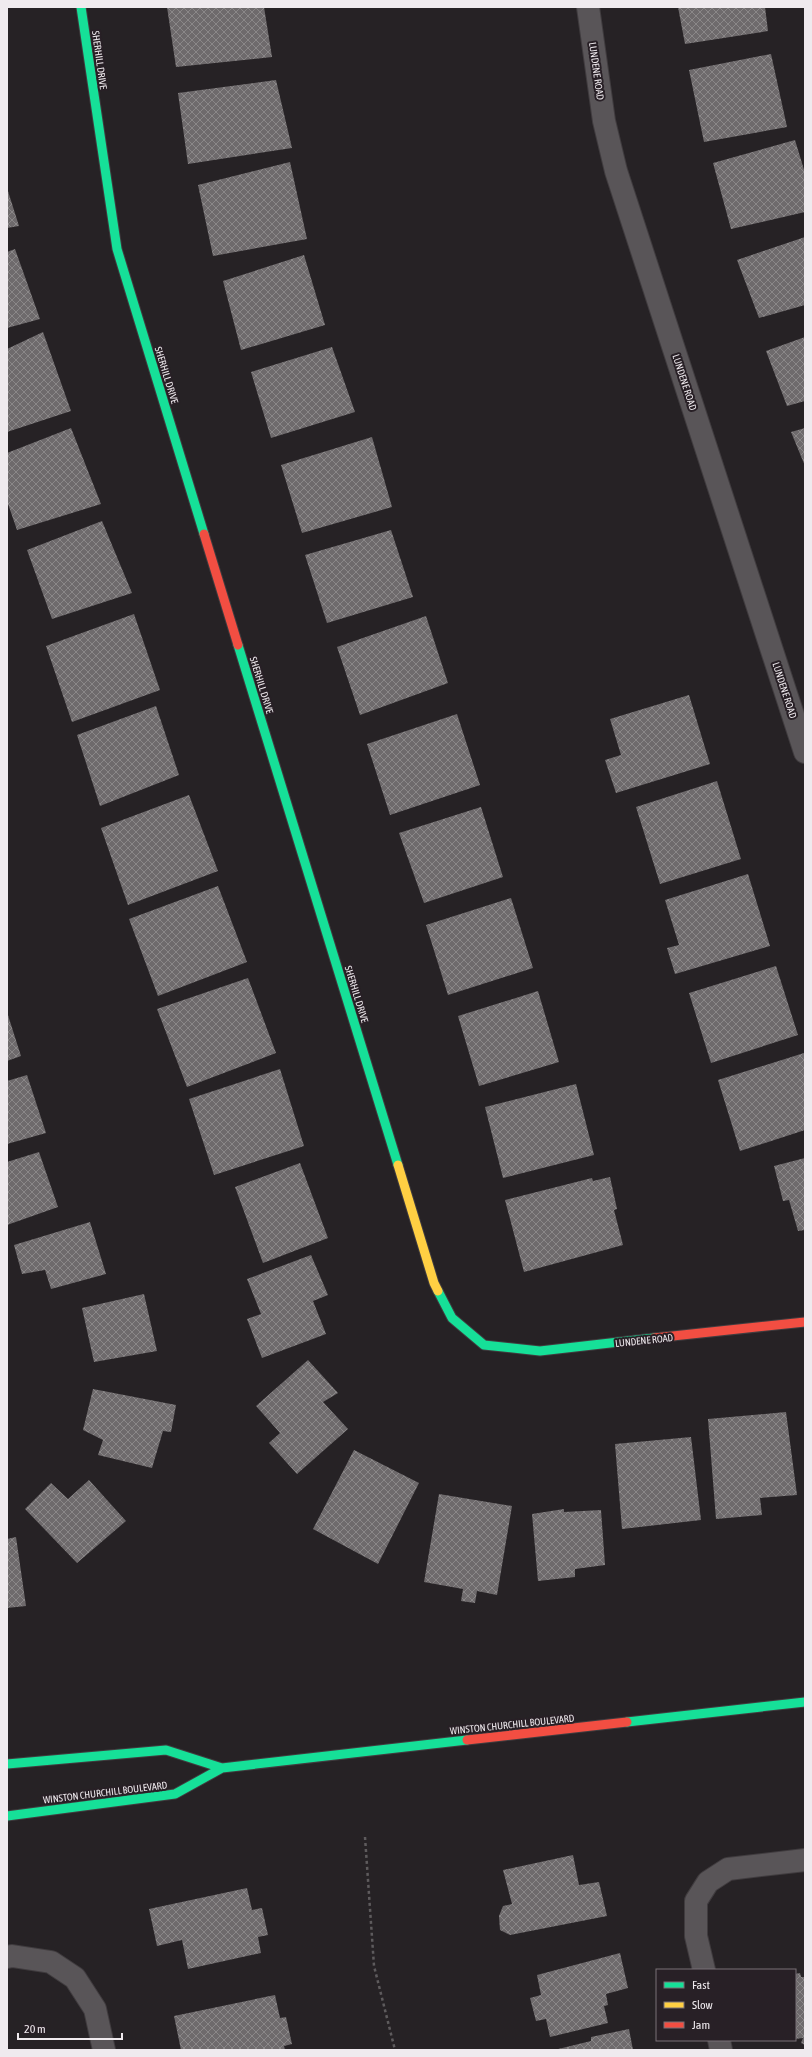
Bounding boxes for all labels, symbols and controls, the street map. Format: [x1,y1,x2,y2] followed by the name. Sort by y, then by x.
[90,30,109,91] street label: SHERHILL DRIVE
[587,41,606,101] street label: LUNDENE ROAD
[153,345,181,406] street label: SHERHILL DRIVE
[670,353,699,412] street label: LUNDENE ROAD
[248,655,276,716] street label: SHERHILL DRIVE
[770,661,799,720] street label: LUNDENE ROAD
[343,964,371,1025] street label: SHERHILL DRIVE
[614,1332,674,1349] street label: LUNDENE ROAD
[449,1712,575,1737] street label: WINSTON CHURCHILL BOULEVARD
[42,1779,168,1806] street label: WINSTON CHURCHILL BOULEVARD
[656,1969,796,2041] legend
[692,1978,710,1992] text: Fast
[692,1998,713,2012] text: Slow
[18,2015,122,2041] scale bar
[692,2018,710,2032] text: Jam
[24,2022,46,2036] text: 20 m

